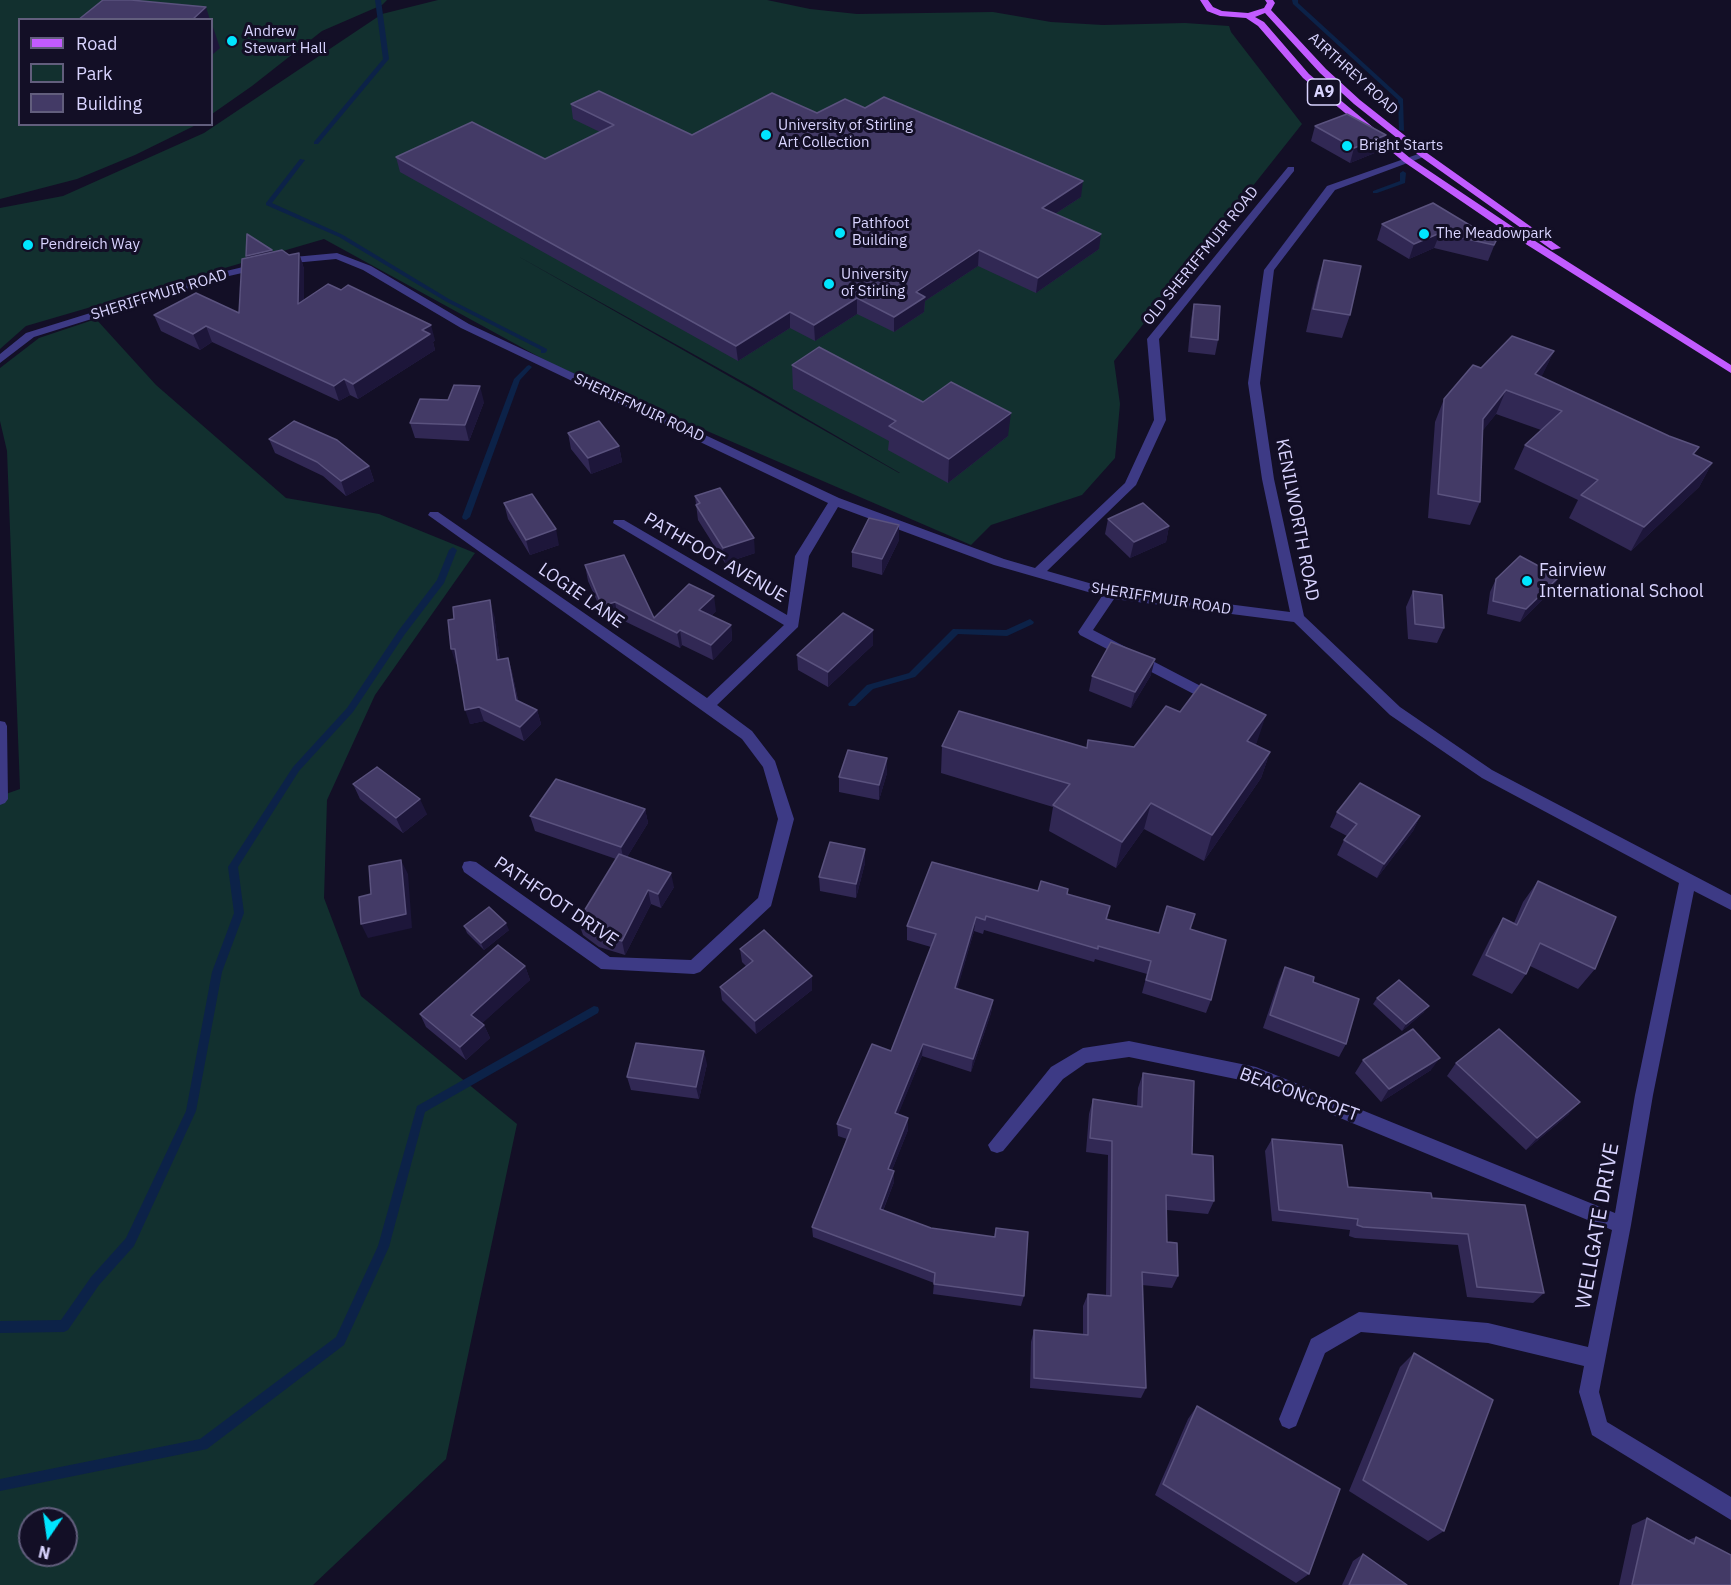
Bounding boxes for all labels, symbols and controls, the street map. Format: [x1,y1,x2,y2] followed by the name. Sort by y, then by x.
[18,18,213,126] legend
[244,23,327,58] place label: Andrew Stewart Hall
[1305,29,1401,119] street label: AIRTHREY ROAD
[76,32,117,55] text: Road
[225,34,239,48] marker: Andrew Stewart Hall
[76,62,112,85] text: Park
[1308,79,1340,105] road number: A9
[76,92,142,115] text: Building
[778,117,913,152] place label: University of Stirling Art Collection
[759,128,773,142] marker: University of Stirling Art Collection
[1359,137,1443,155] place label: Bright Starts
[1340,139,1354,153] marker: Bright Starts
[1140,183,1262,329] street label: OLD SHERIFFMUIR ROAD
[852,215,910,250] place label: Pathfoot Building
[1436,225,1552,243] place label: The Meadowpark
[833,226,847,240] marker: Pathfoot Building
[1417,227,1431,241] marker: The Meadowpark
[40,236,140,254] place label: Pendreich Way
[21,238,35,252] marker: Pendreich Way
[89,266,229,324] street label: SHERIFFMUIR ROAD
[841,266,908,301] place label: University of Stirling
[822,277,836,291] marker: University of Stirling
[571,370,707,446] street label: SHERIFFMUIR ROAD
[1271,437,1323,603] street label: KENILWORTH ROAD
[640,508,790,608] street label: PATHFOOT AVENUE
[534,559,628,633] street label: LOGIE LANE
[1539,560,1704,602] place label: Fairview International School
[1520,574,1534,588] marker: Fairview International School
[1090,579,1232,619] street label: SHERIFFMUIR ROAD
[490,852,622,952] street label: PATHFOOT DRIVE
[1236,1063,1362,1127] street label: BEACONCROFT
[1571,1141,1625,1311] street label: WELLGATE DRIVE
[18,1507,78,1567] north arrow
[37,1542,52,1564] text: N

